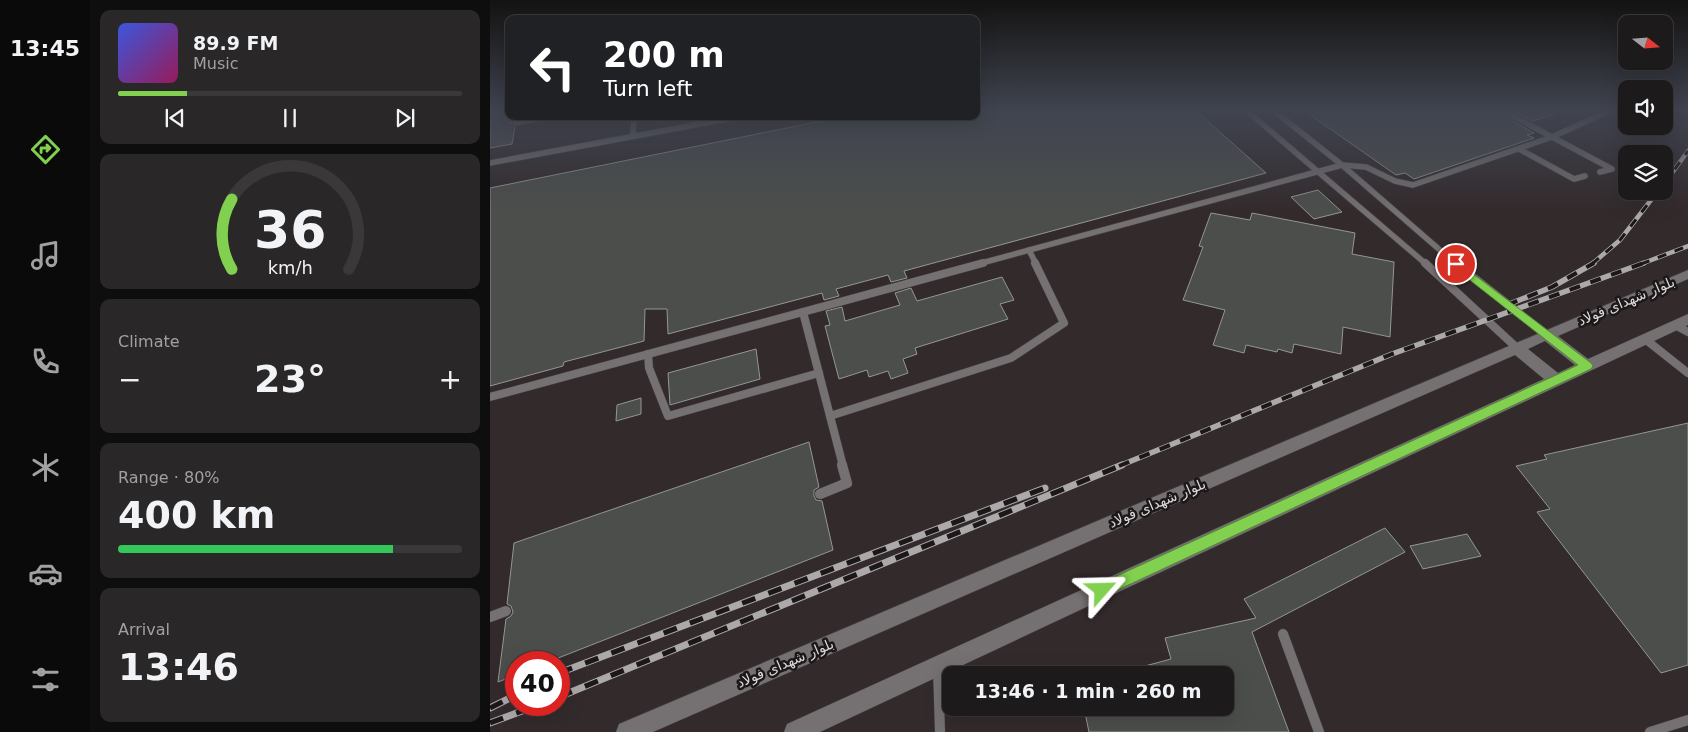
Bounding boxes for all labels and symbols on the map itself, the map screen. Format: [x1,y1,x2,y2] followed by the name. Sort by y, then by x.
[1618,15,1672,70] north arrow
[1435,243,1477,285] pin
[1575,273,1677,330] street label: بلوار شهدای فولاد
[1106,475,1208,532] street label: بلوار شهدای فولاد
[1075,563,1127,615] position arrow
[734,635,836,692] street label: بلوار شهدای فولاد
[505,651,570,716] speed limit sign: 40

